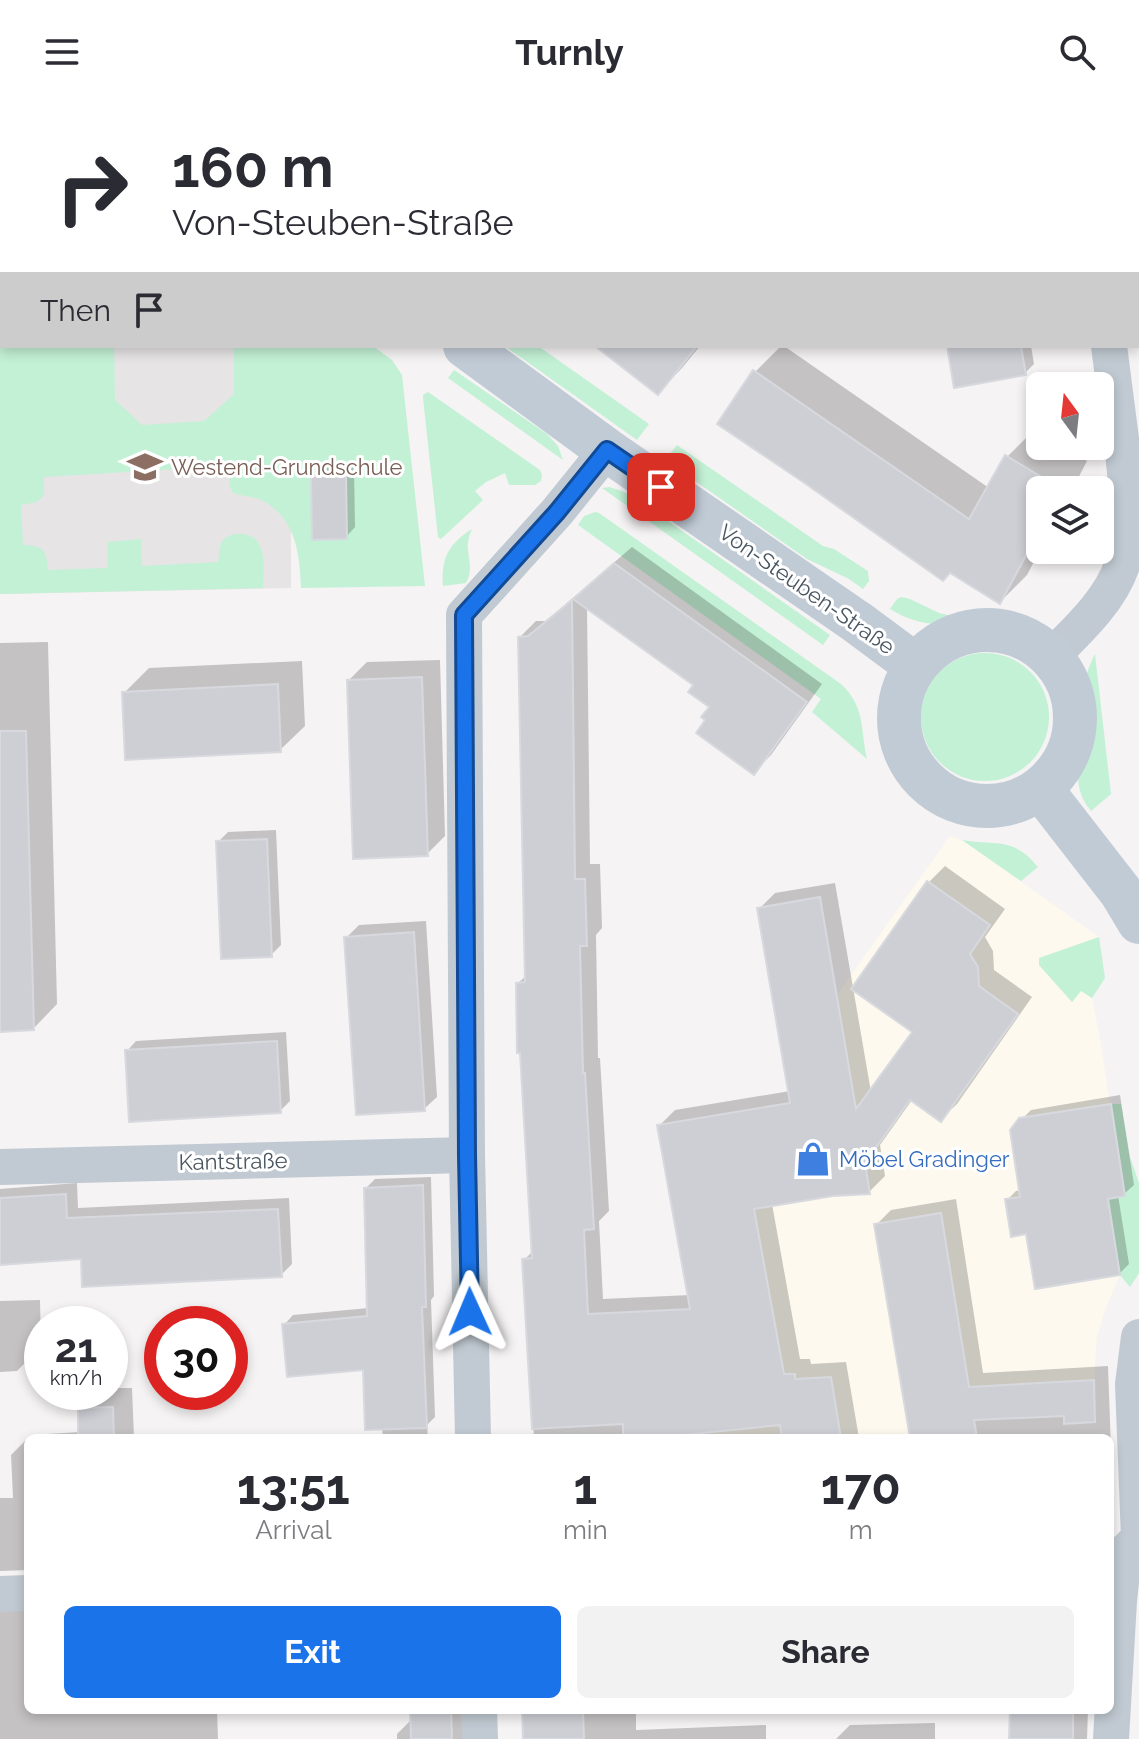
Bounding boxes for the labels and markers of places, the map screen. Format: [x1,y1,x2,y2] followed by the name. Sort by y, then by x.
[126,448,164,486] school or university icon: Westend-Grundschule
[627,453,695,521] pin
[171,454,403,480] place label: Westend-Grundschule
[794,1140,832,1178] shop icon: Möbel Gradinger
[839,1146,1010,1172] place label: Möbel Gradinger

